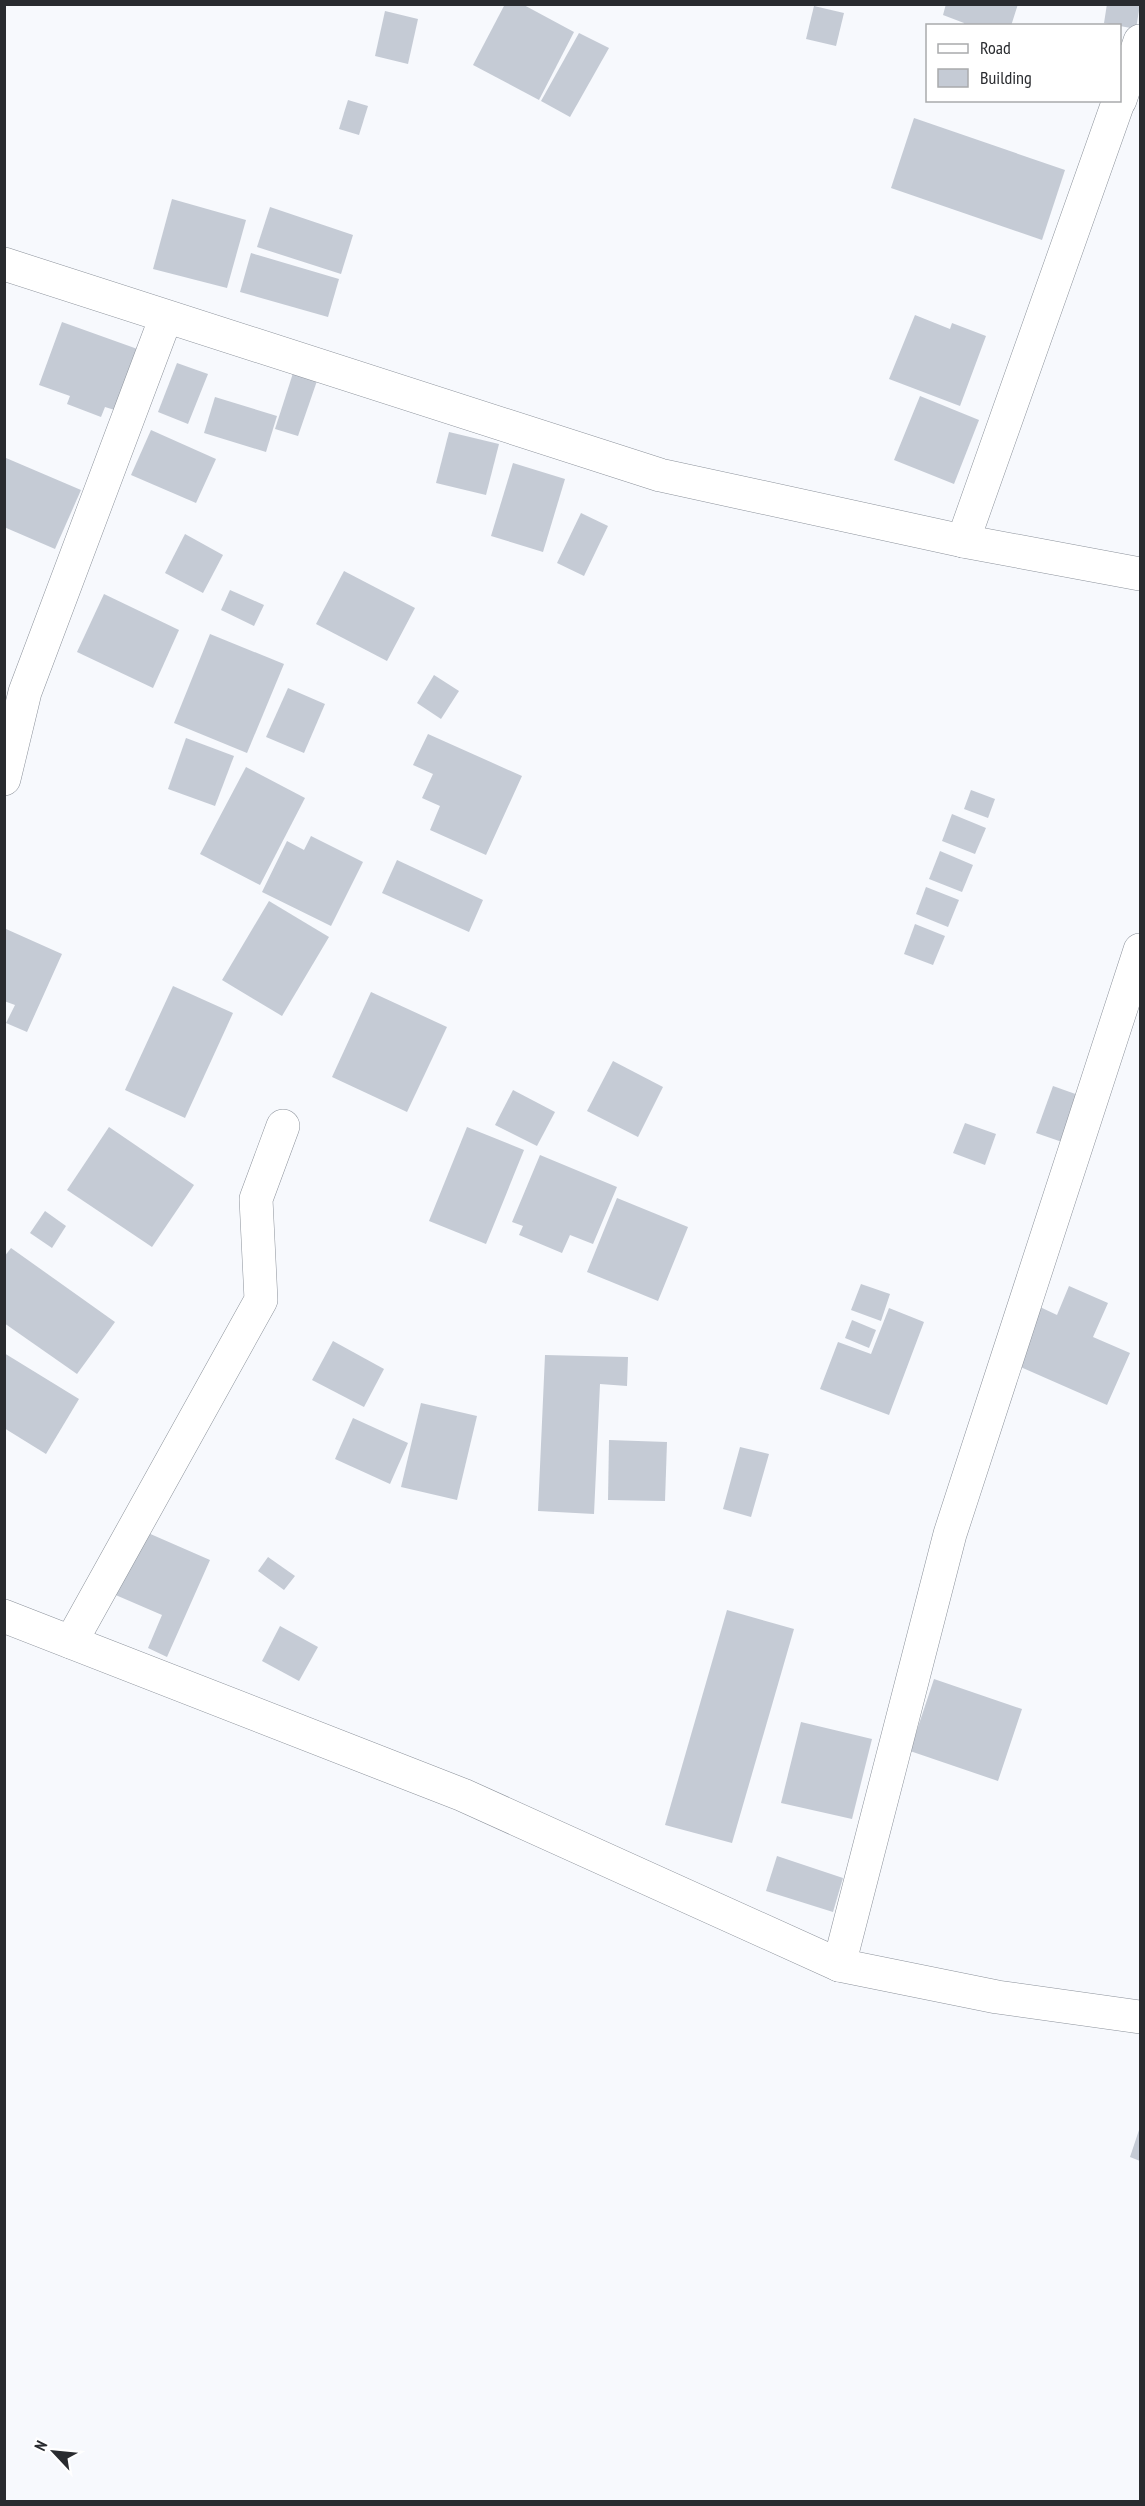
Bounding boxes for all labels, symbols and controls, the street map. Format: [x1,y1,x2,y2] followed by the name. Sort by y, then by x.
[926,24,1121,102] legend
[980,36,1011,59] text: Road
[980,66,1032,89] text: Building
[24,2422,84,2482] north arrow
[30,2437,51,2454] text: N

